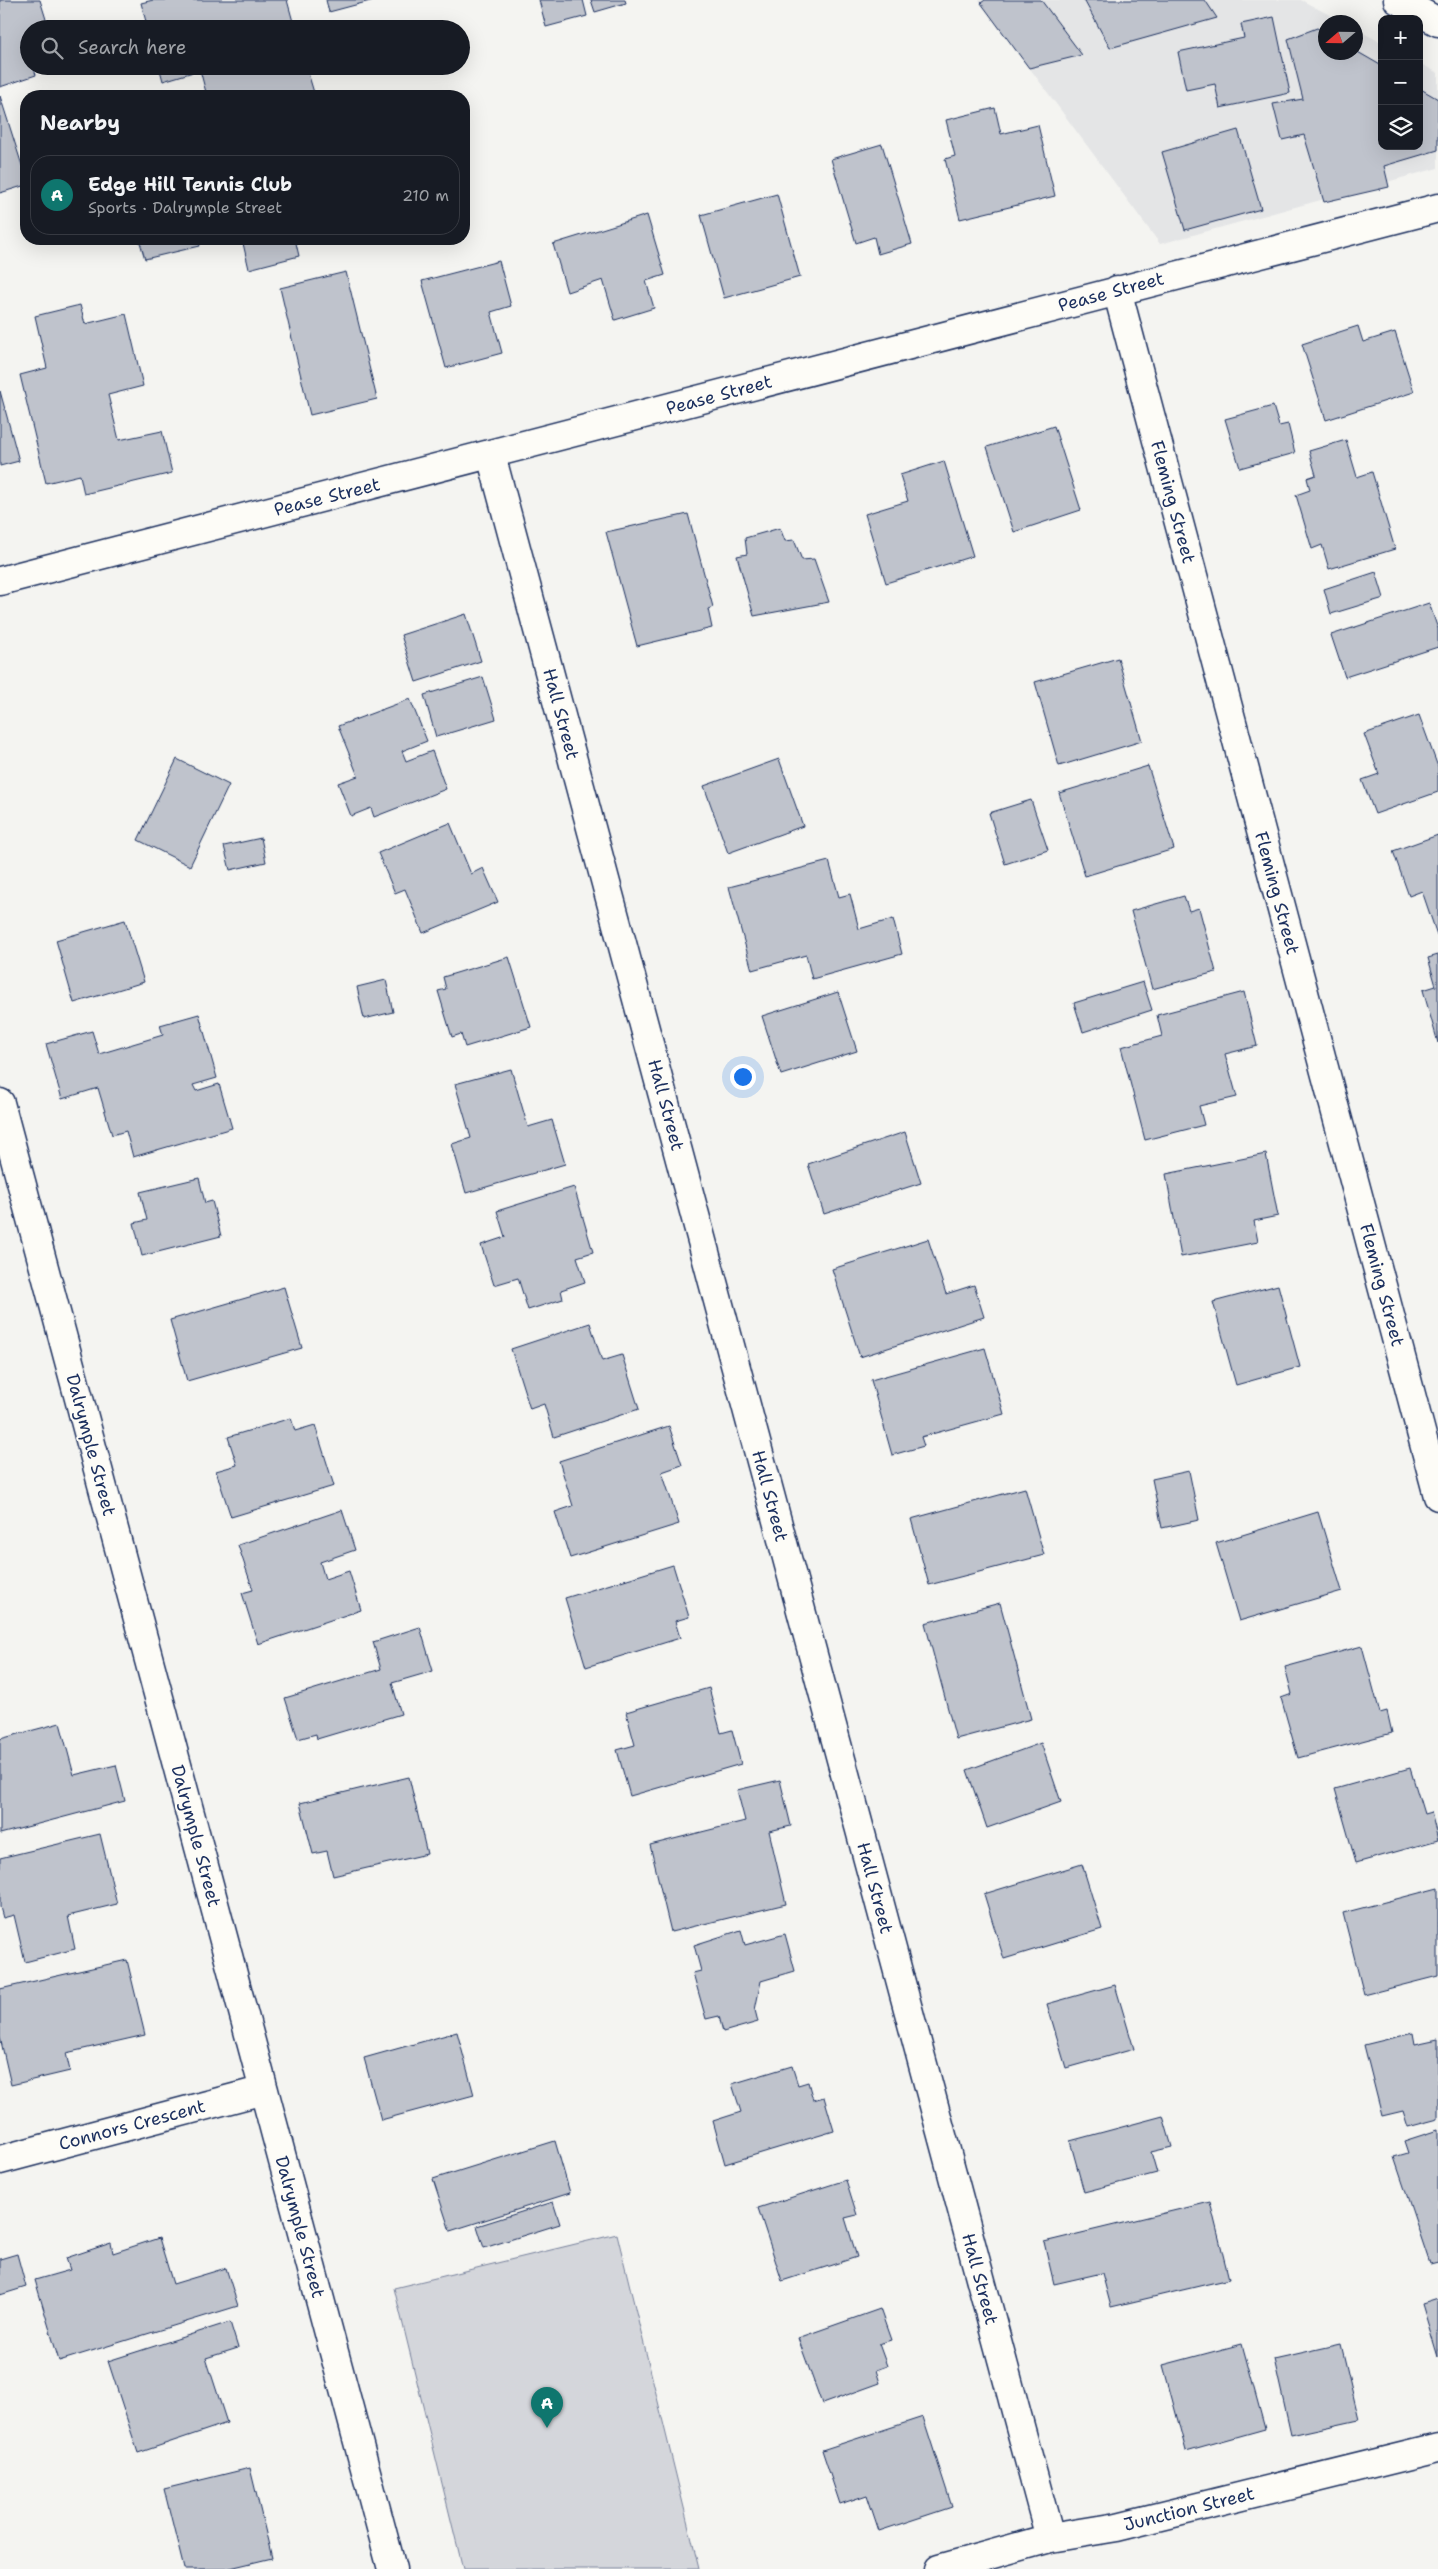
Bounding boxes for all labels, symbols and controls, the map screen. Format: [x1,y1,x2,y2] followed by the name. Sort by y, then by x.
[1318,15,1363,60] north arrow
[1378,15,1423,150] map controls
[1378,15,1423,60] button: +
[20,20,470,75] search box
[38,34,66,62] icon: search
[78,35,187,60] text: Search here
[1378,60,1423,105] button: −
[1378,105,1423,150] button: layers
[40,109,120,137] text: Nearby
[88,172,292,197] text: Edge Hill Tennis Club
[51,185,63,206] text: A
[402,185,449,206] text: 210 m
[88,197,282,218] text: Sports · Dalrymple Street
[1055,266,1167,318] street label: Pease Street
[663,369,775,421] street label: Pease Street
[1145,438,1201,566] street label: Fleming Street
[271,472,383,522] street label: Pease Street
[537,666,585,763] street label: Hall Street
[1249,829,1305,957] street label: Fleming Street
[642,1057,690,1154] street label: Hall Street
[730,1064,756,1090] your location
[1354,1221,1410,1349] street label: Fleming Street
[60,1371,122,1519] street label: Dalrymple Street
[746,1448,794,1545] street label: Hall Street
[165,1762,227,1910] street label: Dalrymple Street
[851,1840,899,1937] street label: Hall Street
[56,2094,208,2156] street label: Connors Crescent
[269,2153,331,2301] street label: Dalrymple Street
[956,2231,1004,2328] street label: Hall Street
[531,2387,563,2428] pin: A
[1121,2481,1257,2537] street label: Junction Street

